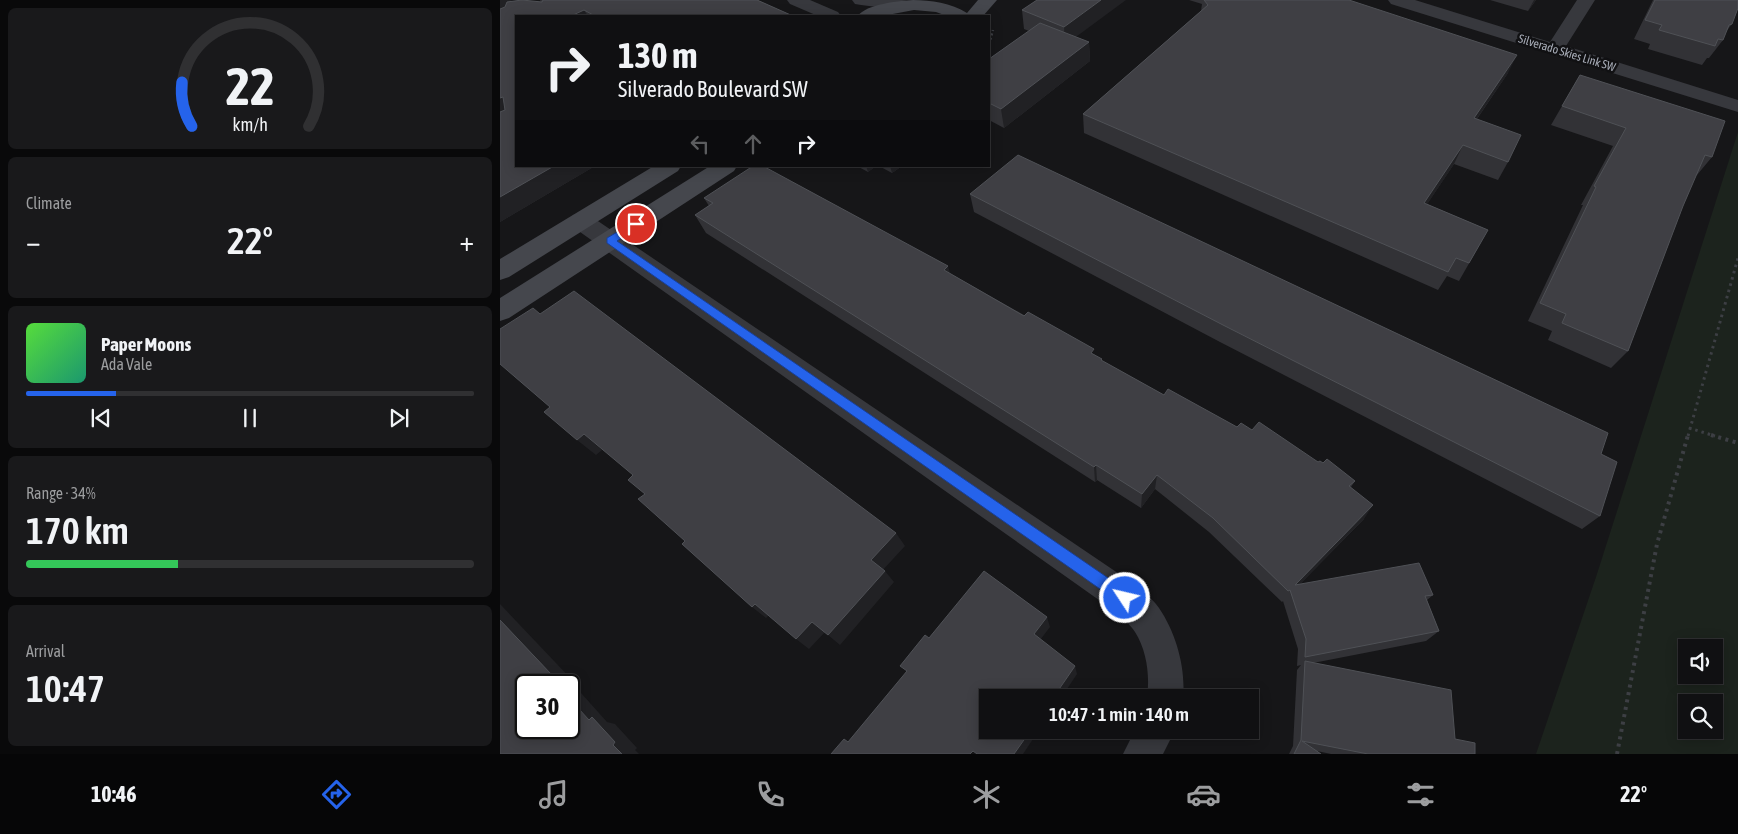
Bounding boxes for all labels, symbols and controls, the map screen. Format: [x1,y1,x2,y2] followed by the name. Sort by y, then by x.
[1517,32,1618,75] street label: Silverado Skies Link SW
[535,35,600,100] icon: right
[618,35,697,75] text: 130 m
[226,56,274,116] text: 22
[618,76,808,102] text: Silverado Boulevard SW
[232,114,268,135] text: km/h
[686,130,714,158] icon: left
[739,130,767,158] icon: ahead
[792,130,820,158] icon: right
[26,194,72,212] text: Climate
[615,203,657,245] pin
[622,210,650,238] icon: arrive
[227,219,273,262] text: 22°
[26,225,41,257] text: −
[459,225,474,257] text: +
[101,333,191,355] text: Paper Moons
[101,355,152,373] text: Ada Vale
[87,404,115,432] icon: previous
[236,404,264,432] icon: pause
[385,404,413,432] icon: next
[26,484,96,502] text: Range · 34%
[26,509,129,552] text: 170 km
[1098,571,1150,623] position arrow
[1678,639,1723,739] map controls
[1678,639,1723,684] button: sound
[26,642,65,660] text: Arrival
[26,667,105,710] text: 10:47
[515,674,580,739] speed limit sign: 30
[1678,694,1723,739] button: search
[1049,703,1189,725] text: 10:47 · 1 min · 140 m
[319,777,354,812] icon: directions
[536,777,571,812] icon: music
[753,777,788,812] icon: phone
[969,777,1004,812] icon: climate
[1186,777,1221,812] icon: car
[1403,777,1438,812] icon: filters
[91,781,137,807] text: 10:46
[1620,781,1647,807] text: 22°

